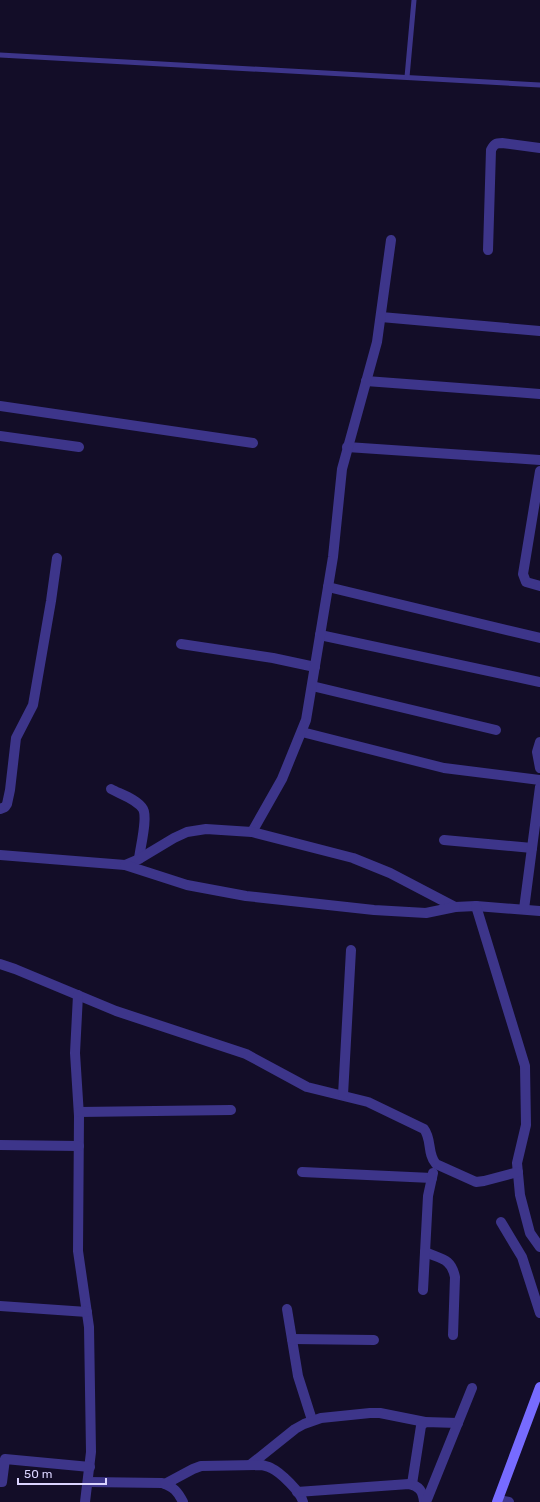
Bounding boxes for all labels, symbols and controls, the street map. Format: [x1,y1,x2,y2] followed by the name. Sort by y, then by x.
[18,1460,106,1486] scale bar
[24,1467,52,1481] text: 50 m

